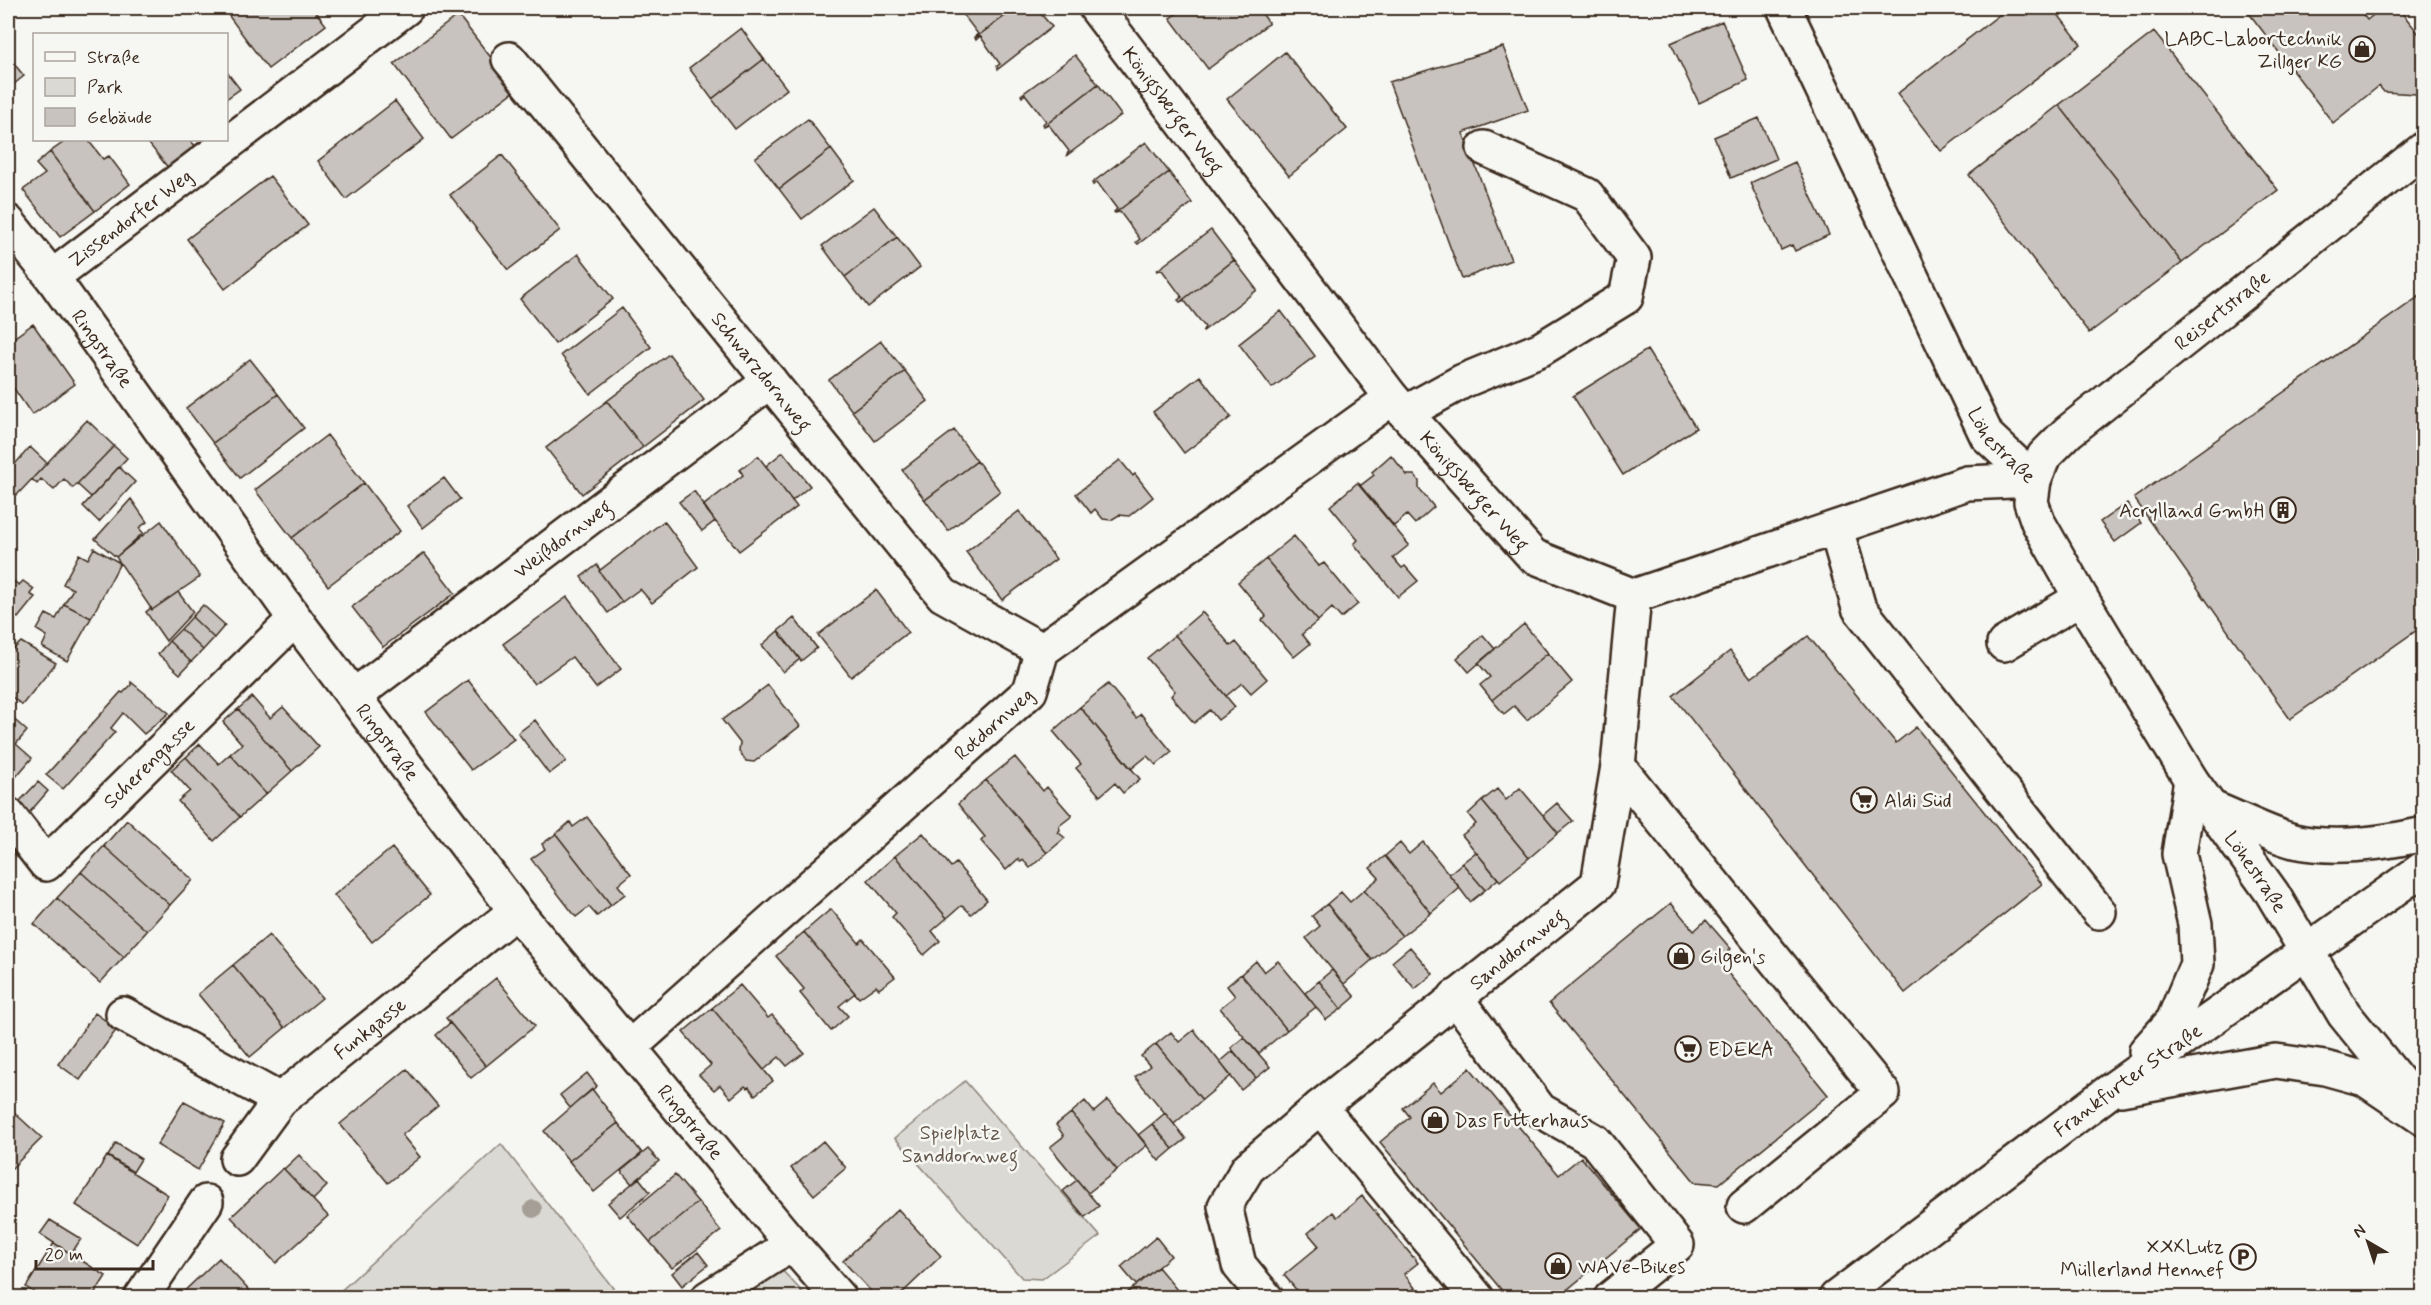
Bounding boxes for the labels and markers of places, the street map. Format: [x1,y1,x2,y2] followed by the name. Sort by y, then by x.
[2164,26,2342,76] place label: LABC-Labortechnik Zillger KG
[2347,34,2377,64] shop icon: LABC-Labortechnik Zillger KG
[2268,495,2298,525] building icon: Acrylland GmbH
[2119,498,2264,525] place label: Acrylland GmbH
[1849,785,1879,815] supermarket icon: Aldi Süd
[1884,788,1952,815] place label: Aldi Süd
[1666,941,1696,971] shop icon: Gilgen's
[1700,944,1765,972] place label: Gilgen's
[1673,1034,1703,1064] supermarket icon: EDEKA
[1708,1037,1774,1064] place label: EDEKA
[1420,1105,1450,1135] shop icon: Das Futterhaus
[1454,1108,1589,1135] place label: Das Futterhaus
[2060,1234,2224,1284] place label: XXXLutz Müllerland Hennef
[2228,1242,2258,1272] parking icon: XXXLutz Müllerland Hennef
[1543,1251,1573,1281] shop icon: WAVe-Bikes
[1578,1254,1685,1281] place label: WAVe-Bikes

